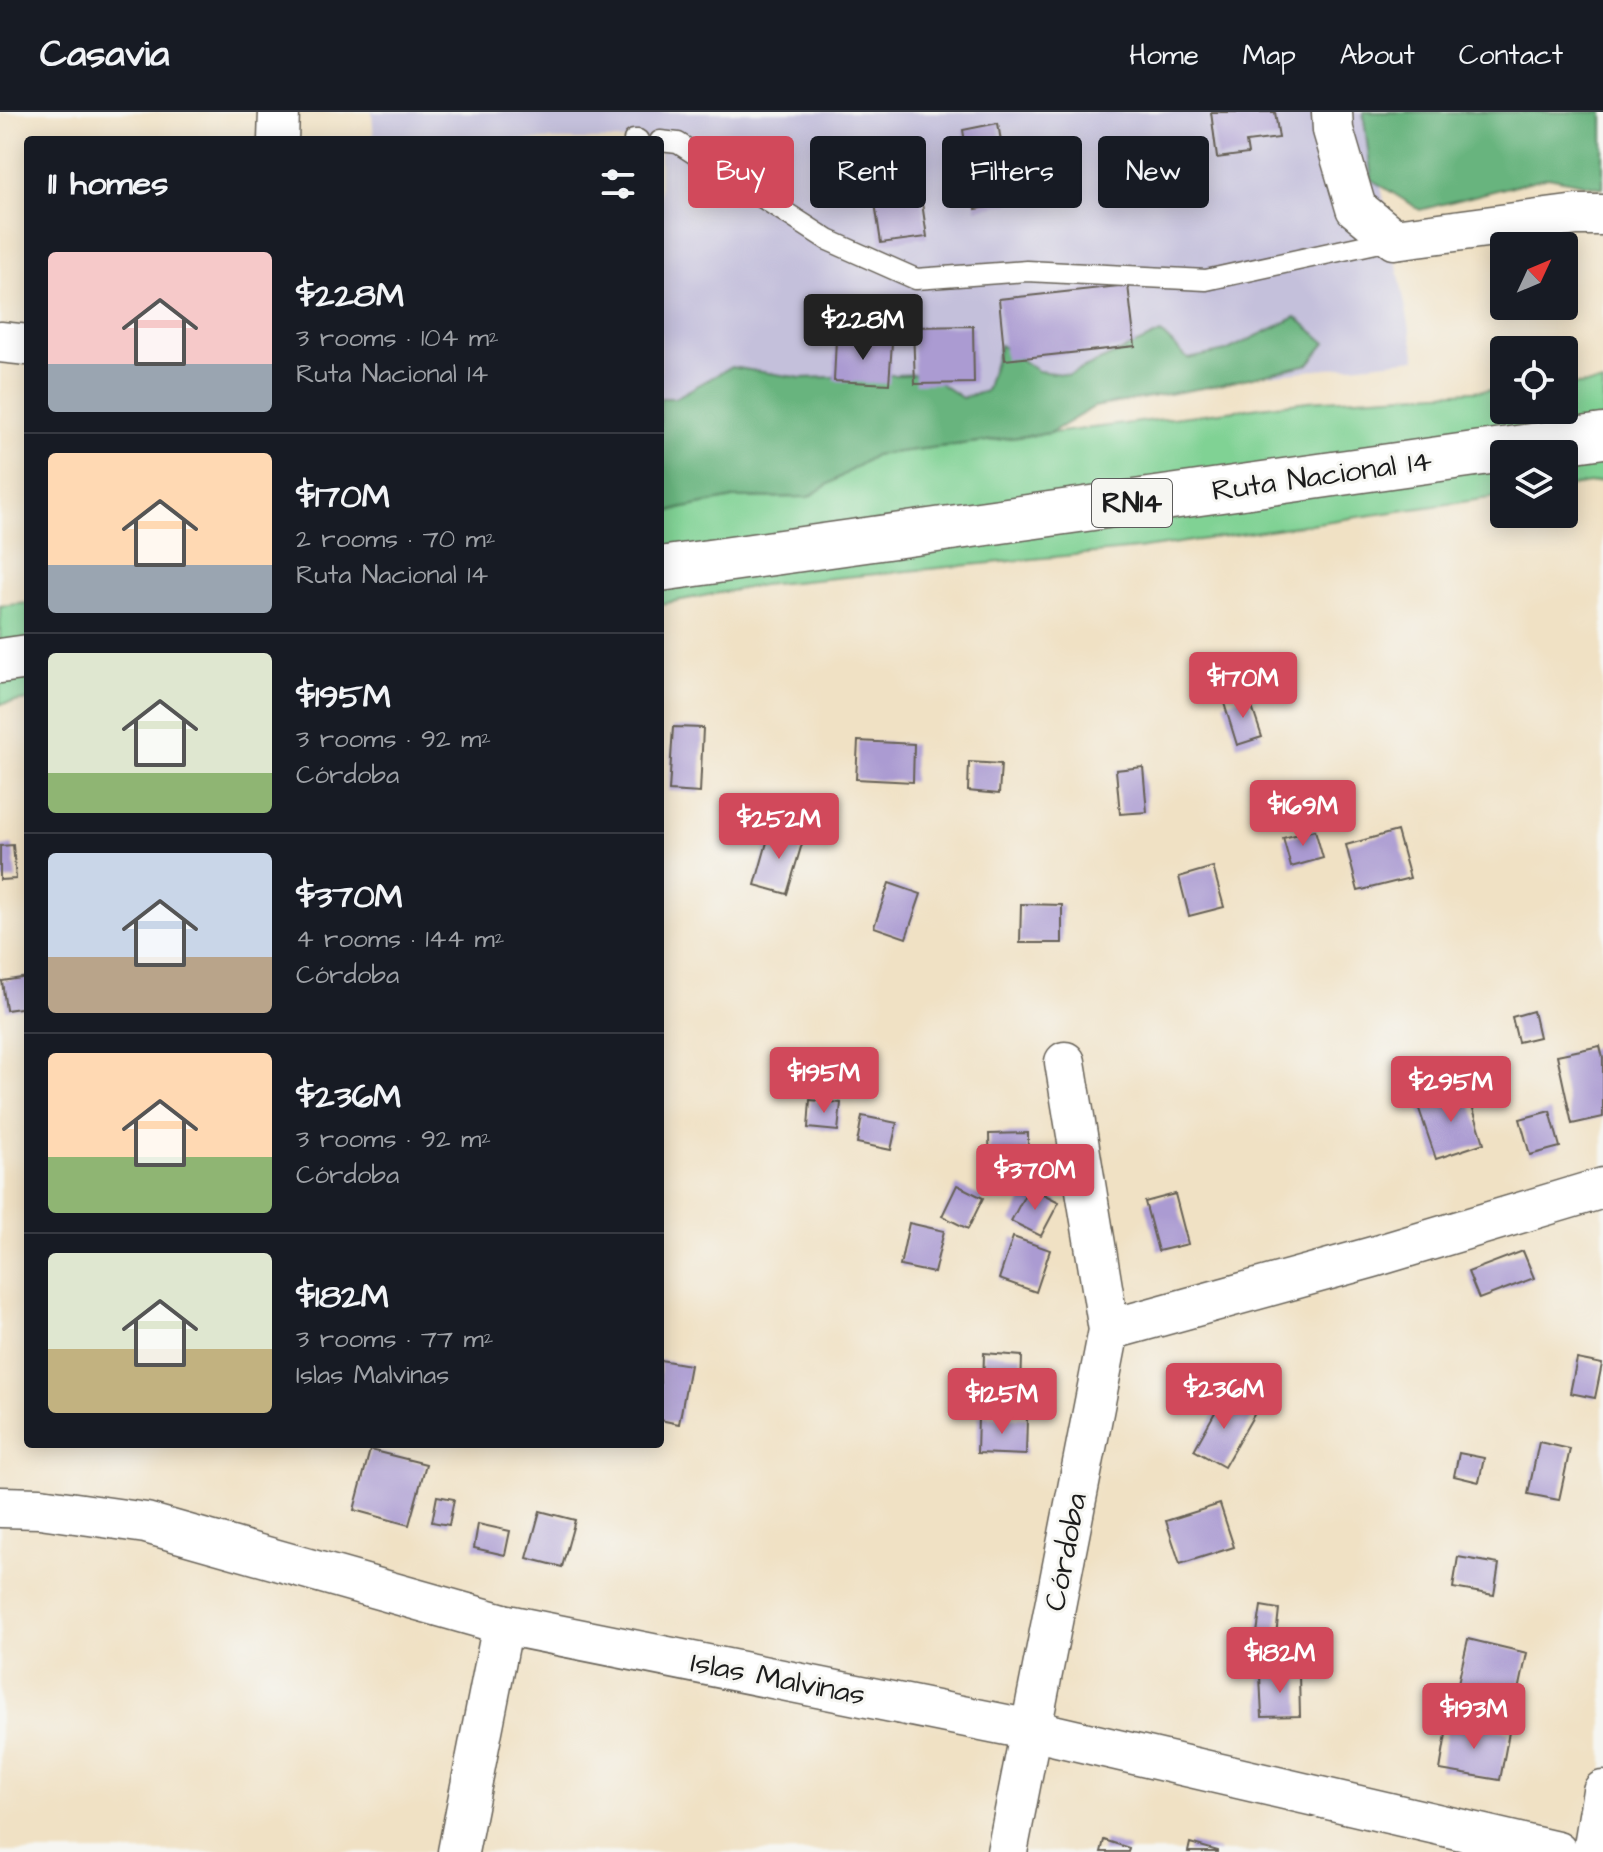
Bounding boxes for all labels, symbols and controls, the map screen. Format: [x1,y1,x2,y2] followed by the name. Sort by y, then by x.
[40,29,169,81] text: Casavia
[1129,36,1199,75] text: Home
[1243,36,1296,75] text: Map
[1340,36,1415,75] text: About
[1459,36,1563,75] text: Contact
[688,136,794,208] chip: Buy
[810,136,926,208] chip: Rent
[942,136,1082,208] chip: Filters
[1098,136,1209,208] chip: New
[48,160,168,208] text: 11 homes
[596,162,640,206] icon: filters
[1490,232,1578,320] north arrow
[1490,232,1578,528] map controls
[296,272,404,320] text: $228M
[112,284,208,380] icon: home
[807,294,919,362] pin: $228M
[822,302,904,338] text: $228M
[296,320,499,356] text: 3 rooms · 104 m²
[1490,336,1578,424] button: locate
[296,356,488,392] text: Ruta Nacional 14
[1209,440,1435,512] street label: Ruta Nacional 14
[1490,440,1578,528] button: layers
[296,473,390,521] text: $170M
[1092,479,1172,527] road number: RN14
[112,485,208,581] icon: home
[296,521,495,557] text: 2 rooms · 70 m²
[296,557,488,593] text: Ruta Nacional 14
[1187,652,1299,720] pin: $170M
[1207,660,1279,696] text: $170M
[296,673,391,721] text: $195M
[112,685,208,781] icon: home
[296,721,491,757] text: 3 rooms · 92 m²
[296,757,399,793] text: Córdoba
[1247,780,1359,848] pin: $169M
[1268,788,1338,824] text: $169M
[723,793,835,861] pin: $252M
[737,801,821,837] text: $252M
[296,873,403,921] text: $370M
[112,885,208,981] icon: home
[296,921,505,957] text: 4 rooms · 144 m²
[296,957,399,993] text: Córdoba
[768,1047,880,1115] pin: $195M
[788,1055,860,1091] text: $195M
[1395,1056,1507,1124] pin: $295M
[1409,1064,1493,1100] text: $295M
[296,1073,401,1121] text: $236M
[112,1085,208,1181] icon: home
[296,1121,491,1157] text: 3 rooms · 92 m²
[979,1144,1091,1212] pin: $370M
[994,1152,1076,1188] text: $370M
[296,1157,399,1193] text: Córdoba
[296,1273,389,1321] text: $182M
[112,1285,208,1381] icon: home
[296,1321,493,1357] text: 3 rooms · 77 m²
[296,1357,449,1393] text: Islas Malvinas
[1168,1363,1280,1431] pin: $236M
[946,1368,1058,1436] pin: $125M
[1184,1371,1264,1407] text: $236M
[966,1376,1038,1412] text: $125M
[1034,1490,1098,1614] street label: Córdoba
[1224,1627,1336,1695] pin: $182M
[1244,1635,1316,1671] text: $182M
[687,1642,869,1716] street label: Islas Malvinas
[1418,1683,1530,1751] pin: $193M
[1440,1691,1508,1727] text: $193M

